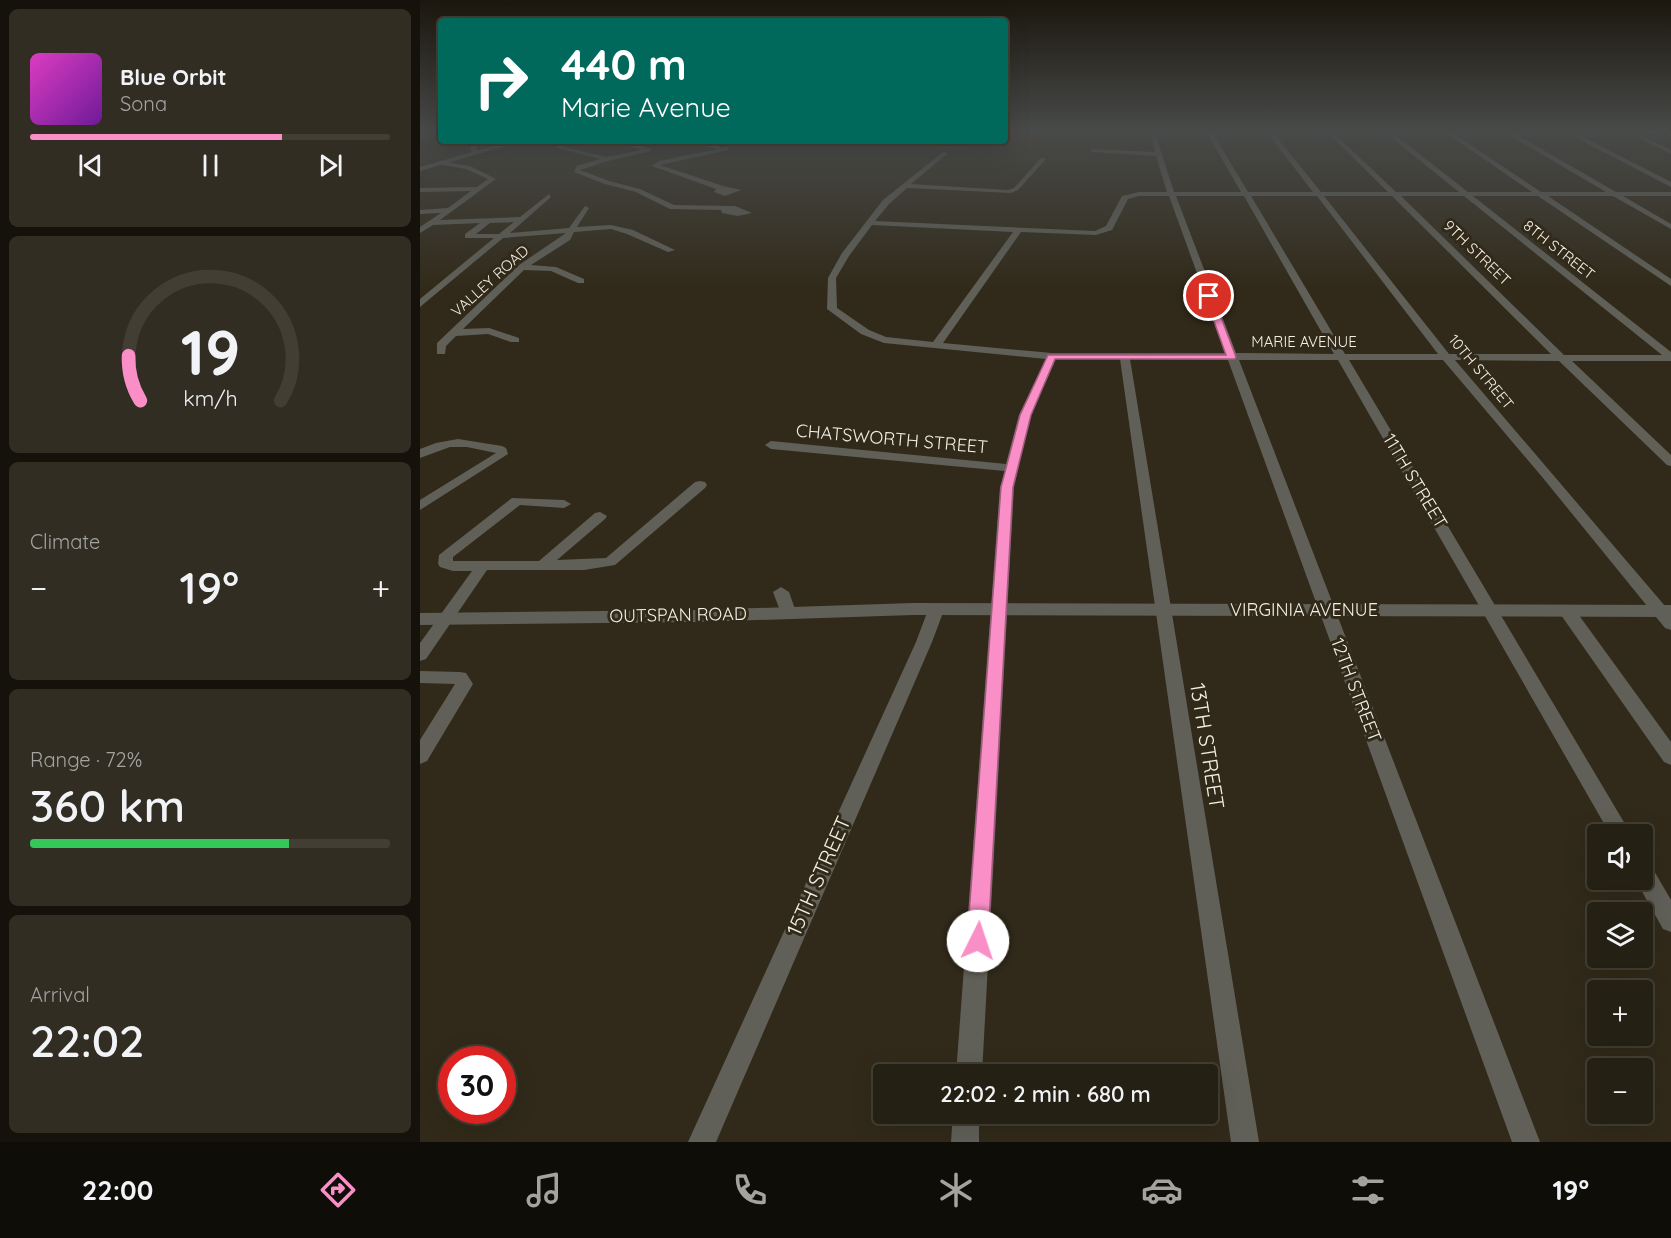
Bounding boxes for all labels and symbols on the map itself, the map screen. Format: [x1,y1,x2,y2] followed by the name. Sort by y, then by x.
[1440,216,1515,289] street label: 9TH STREET
[1520,216,1599,283] street label: 8TH STREET
[447,241,533,320] street label: VALLEY ROAD
[1183,270,1234,321] pin
[1445,330,1518,413] street label: 10TH STREET
[1251,332,1357,351] street label: MARIE AVENUE
[795,419,989,458] street label: CHATSWORTH STREET
[1378,429,1453,532] street label: 11TH STREET
[1230,598,1378,621] street label: VIRGINIA AVENUE
[609,602,747,627] street label: OUTSPAN ROAD
[1326,634,1387,745] street label: 12TH STREET
[1185,681,1231,811] street label: 13TH STREET
[780,812,856,939] street label: 15TH STREET
[946,909,1010,973] position arrow
[438,1046,516,1124] speed limit sign: 30

